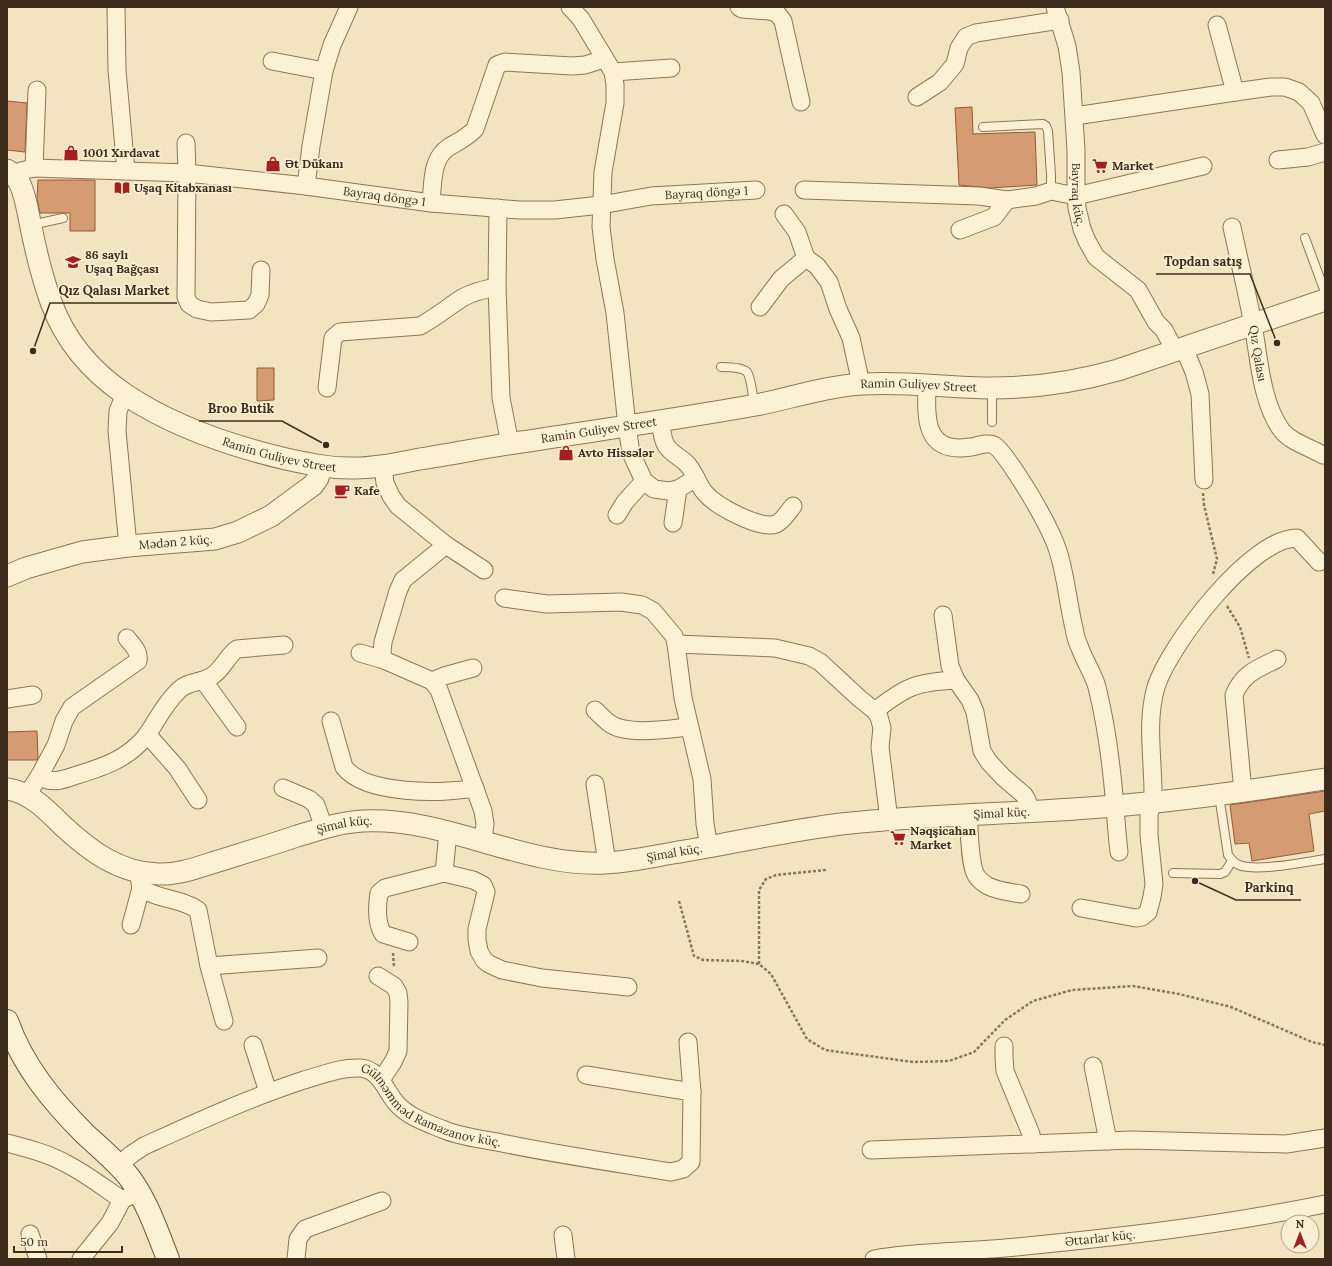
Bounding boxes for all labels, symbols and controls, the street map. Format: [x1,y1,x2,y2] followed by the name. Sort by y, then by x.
[62,144,80,162] shop icon: 1001 Xırdavat
[83,145,161,160] place label: 1001 Xırdavat
[264,155,282,173] shop icon: Ət Dükanı
[285,156,344,171] place label: Ət Dükanı
[1091,157,1109,175] supermarket icon: Market
[1112,158,1155,173] place label: Market
[1069,163,1089,228] street label: Bayraq küç.
[113,179,131,197] library icon: Uşaq Kitabxanası
[134,180,232,195] place label: Uşaq Kitabxanası
[664,182,748,202] street label: Bayraq döngə 1
[342,183,427,209] street label: Bayraq döngə 1
[85,247,159,276] place label: 86 saylı Uşaq Bağçası
[1156,249,1250,274] callout: Topdan satış
[64,253,82,271] school or university icon: 86 saylı Uşaq Bağçası
[1164,253,1242,270] text: Topdan satış
[50,278,177,303] callout: Qız Qalası Market
[58,282,170,299] text: Qız Qalası Market
[1246,324,1270,383] street label: Qız Qalası
[860,375,978,395] street label: Ramin Guliyev Street
[199,396,282,421] callout: Broo Butik
[208,400,275,417] text: Broo Butik
[540,413,658,446] street label: Ramin Guliyev Street
[220,433,338,475] street label: Ramin Guliyev Street
[557,444,575,462] shop icon: Avto Hissələr
[578,445,655,460] place label: Avto Hissələr
[333,482,351,500] cafe icon: Kafe
[354,483,380,498] place label: Kafe
[138,531,213,552] street label: Mədən 2 küç.
[973,804,1030,821] street label: Şimal küç.
[315,813,373,837] street label: Şimal küç.
[910,823,977,852] place label: Nəqşicahan Market
[889,829,907,847] supermarket icon: Nəqşicahan Market
[645,840,704,865] street label: Şimal küç.
[1236,875,1301,900] callout: Parkinq
[1245,879,1294,896] text: Parkinq
[359,1060,502,1150] street label: Gülməmməd Ramazanov küç.
[1280,1214,1320,1254] north arrow
[1296,1217,1305,1231] text: N
[1064,1226,1136,1249] street label: Əttarlar küç.
[14,1228,122,1254] scale bar
[20,1234,48,1249] text: 50 m

